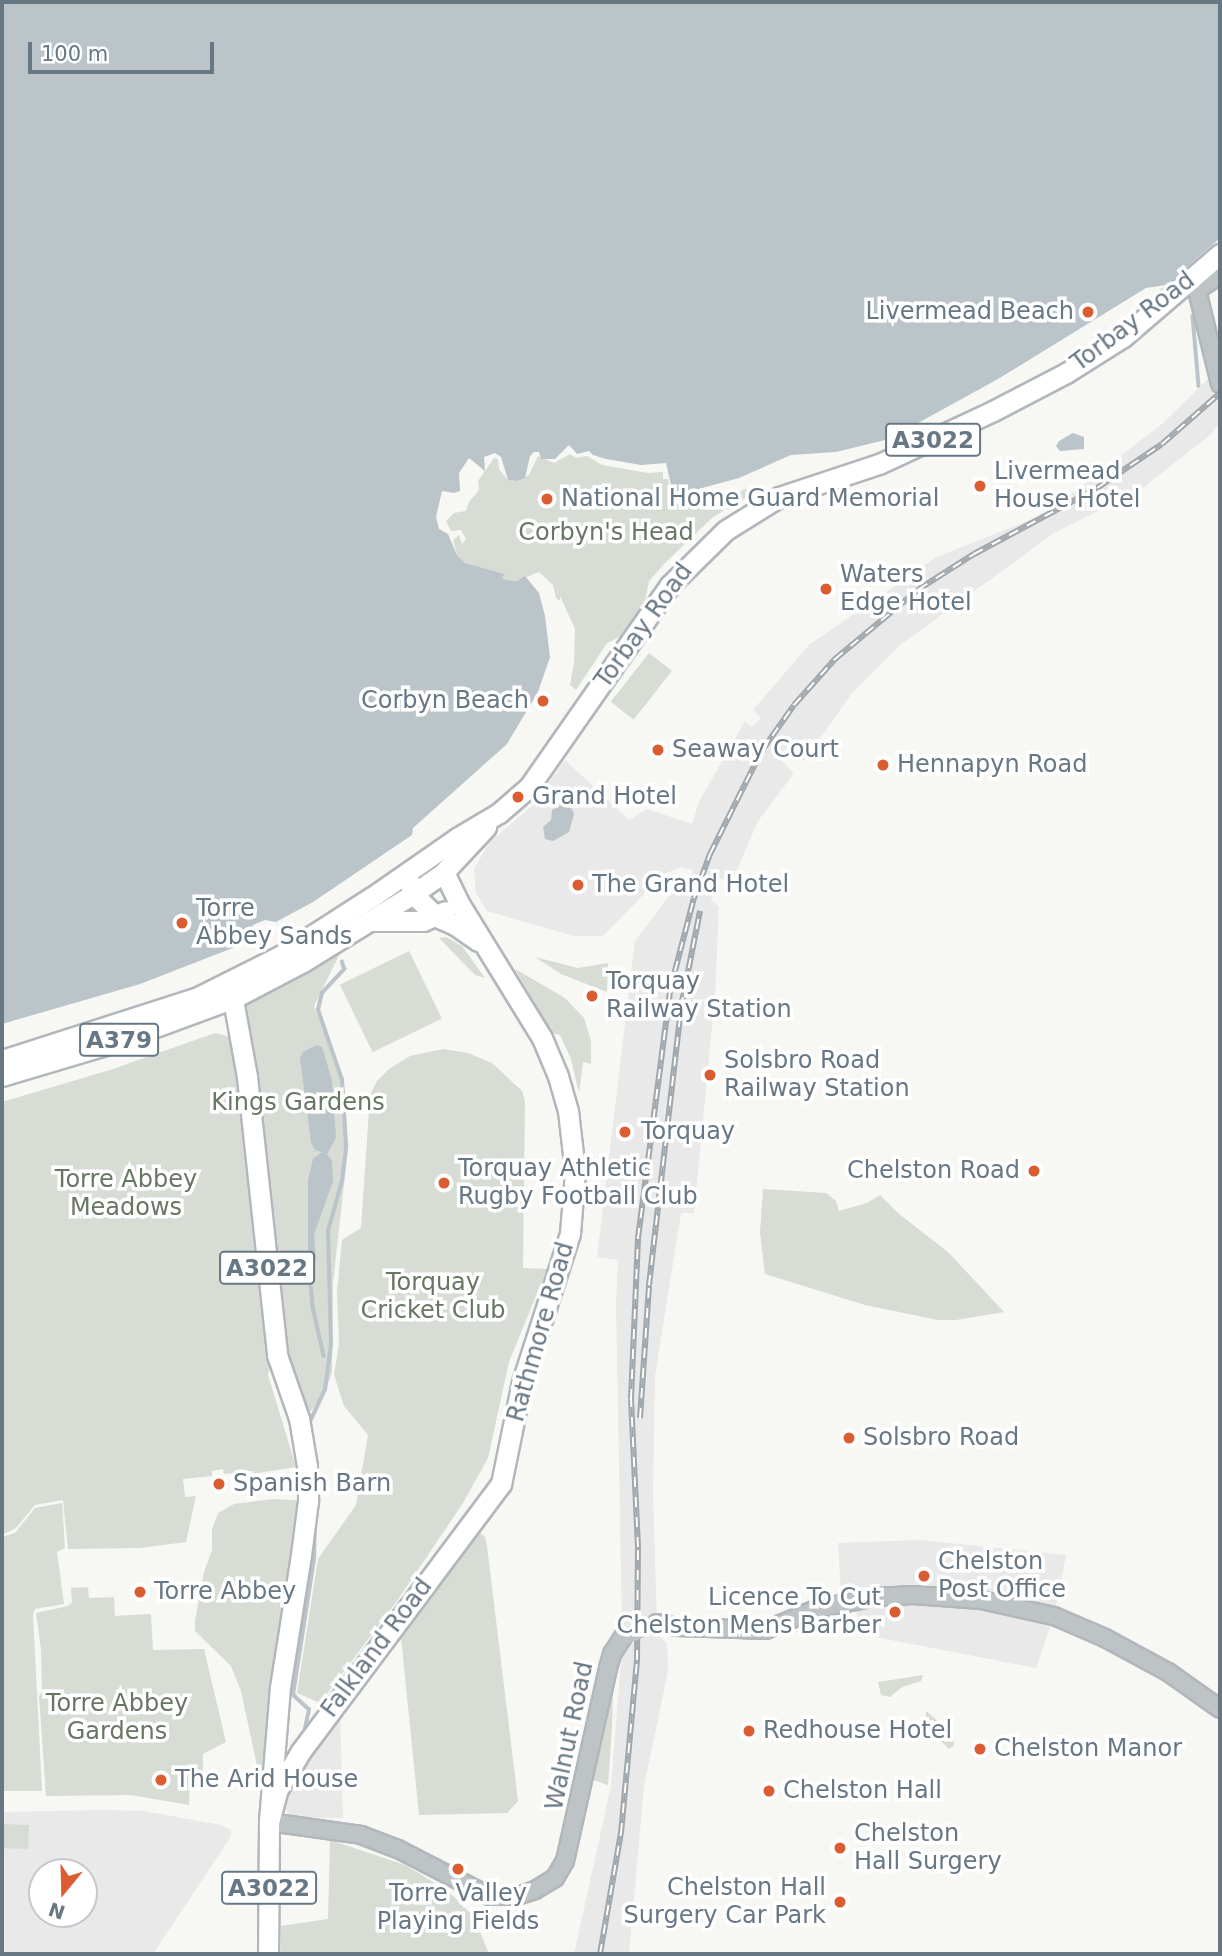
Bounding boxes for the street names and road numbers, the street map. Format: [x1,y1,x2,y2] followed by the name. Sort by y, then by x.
[1066,266,1200,378] street label: Torbay Road
[884,420,982,460] road number: A3022
[589,558,699,694] street label: Torbay Road
[79,1021,159,1060] road number: A379
[502,1239,580,1425] street label: Rathmore Road
[218,1248,316,1288] road number: A3022
[315,1573,439,1723] street label: Falkland Road
[540,1659,600,1813] street label: Walnut Road
[220,1868,318,1908] road number: A3022

